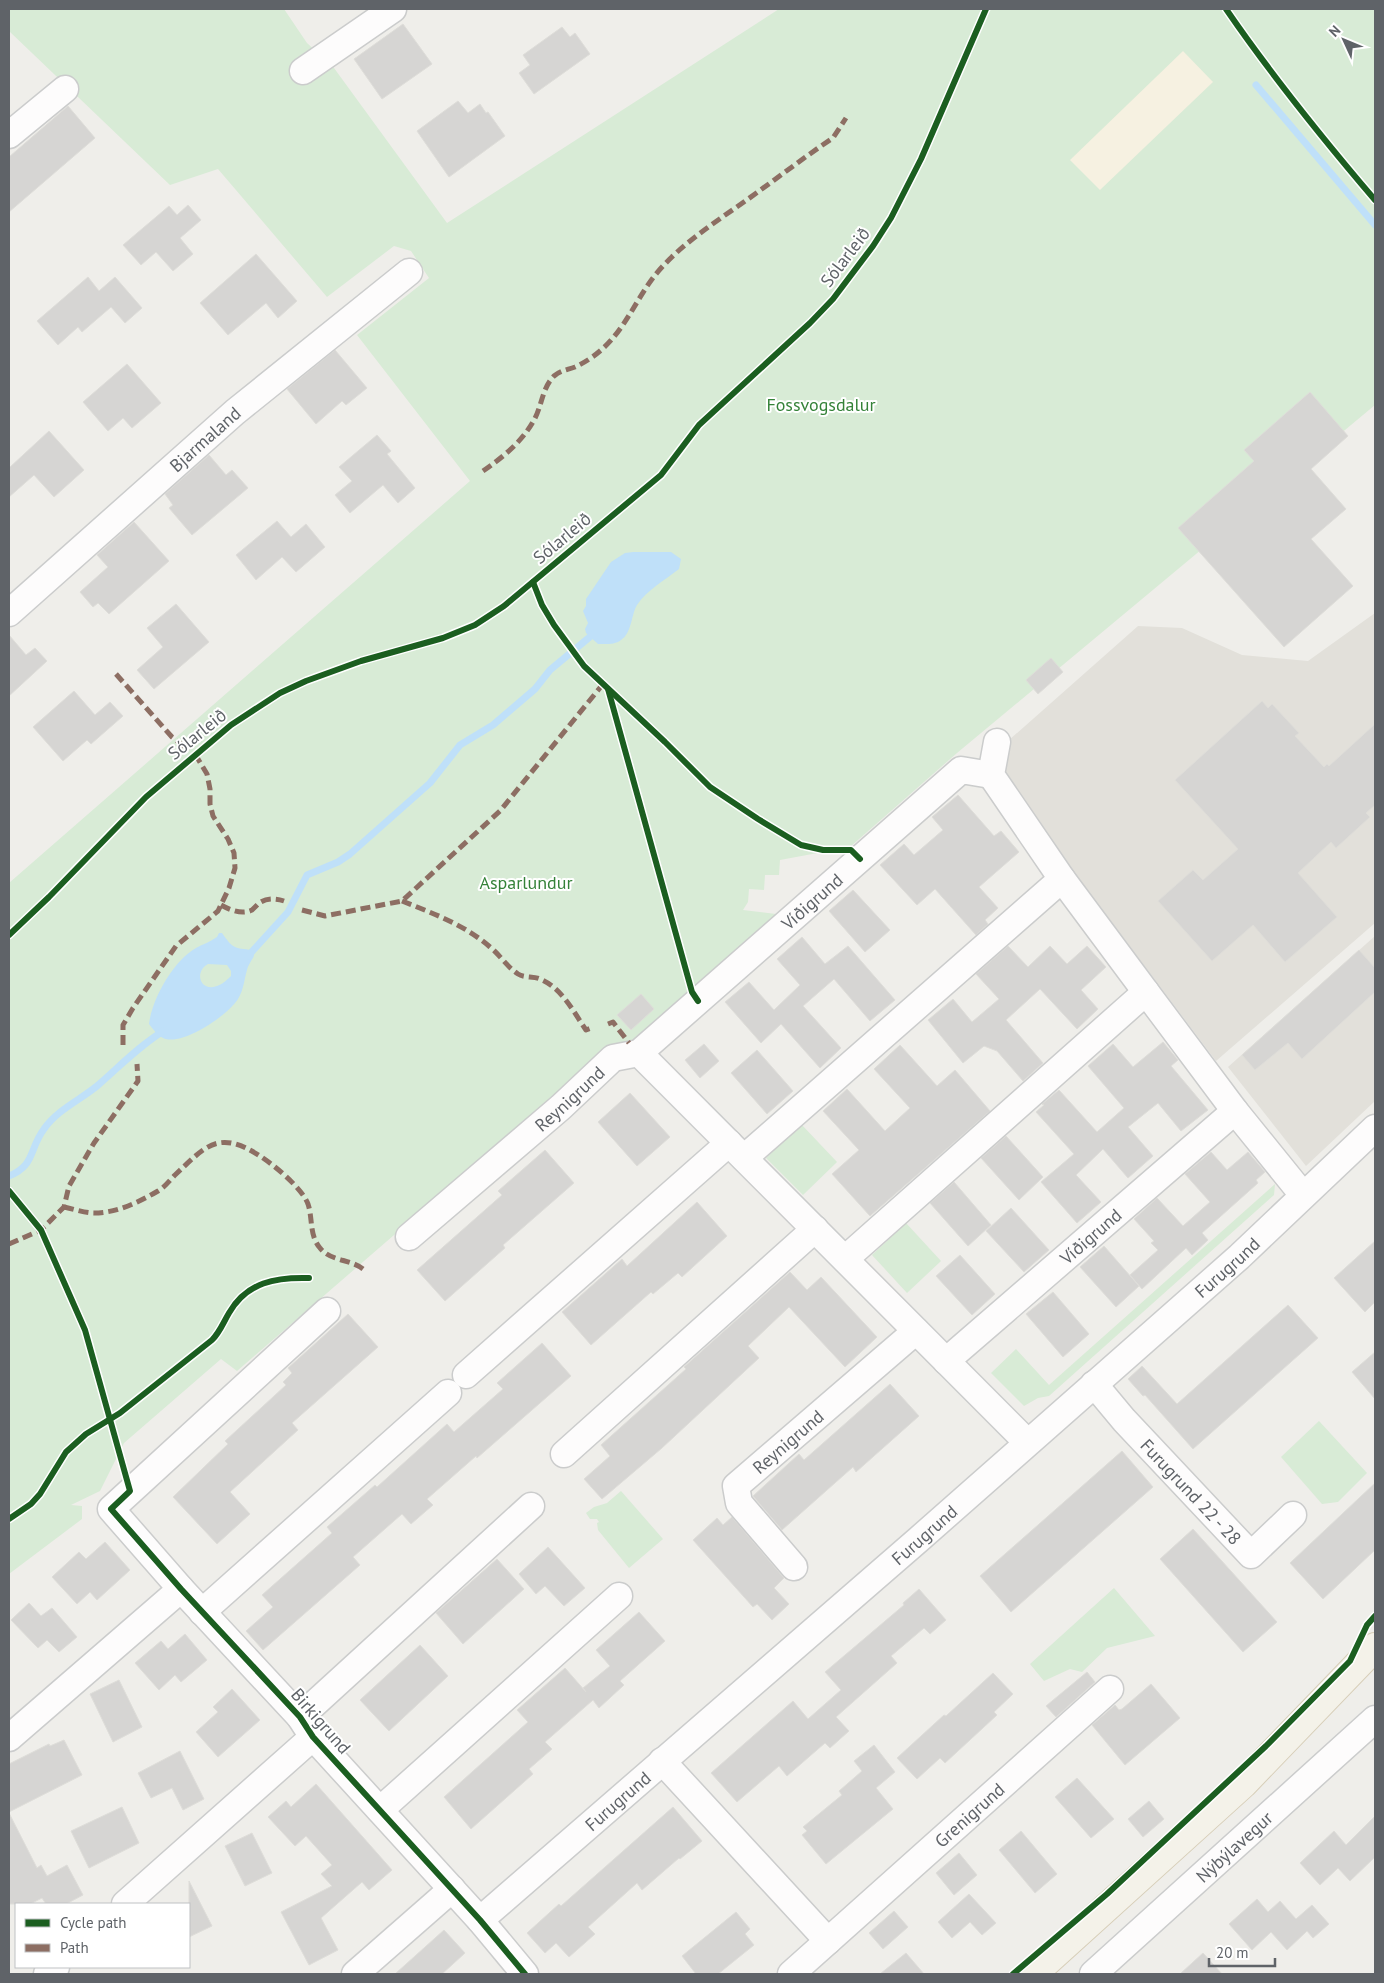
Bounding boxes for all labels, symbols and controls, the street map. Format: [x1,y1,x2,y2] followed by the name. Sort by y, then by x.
[1319,15,1369,65] north arrow
[1325,21,1344,41] text: N
[815,223,875,291] street label: Sólarleið
[766,393,876,416] park label: Fossvogsdalur
[164,401,245,477] street label: Bjarmaland
[528,507,596,569] street label: Sólarleið
[163,703,231,765] street label: Sólarleið
[776,868,847,935] street label: Víðigrund
[479,871,573,894] park label: Asparlundur
[530,1061,609,1136] street label: Reynigrund
[1054,1203,1126,1270] street label: Víðigrund
[1190,1232,1264,1302] street label: Furugrund
[747,1404,828,1478] street label: Reynigrund
[1136,1434,1247,1549] street label: Furugrund 22 - 28
[886,1500,962,1570] street label: Furugrund
[286,1683,356,1759] street label: Birkigrund
[580,1766,655,1836] street label: Furugrund
[929,1778,1009,1852] street label: Grenigrund
[1191,1806,1277,1887] street label: Nýbýlavegur
[15,1903,190,1968] legend
[60,1913,126,1932] text: Cycle path
[1209,1936,1275,1968] scale bar
[60,1938,89,1957] text: Path
[1216,1943,1249,1962] text: 20 m

